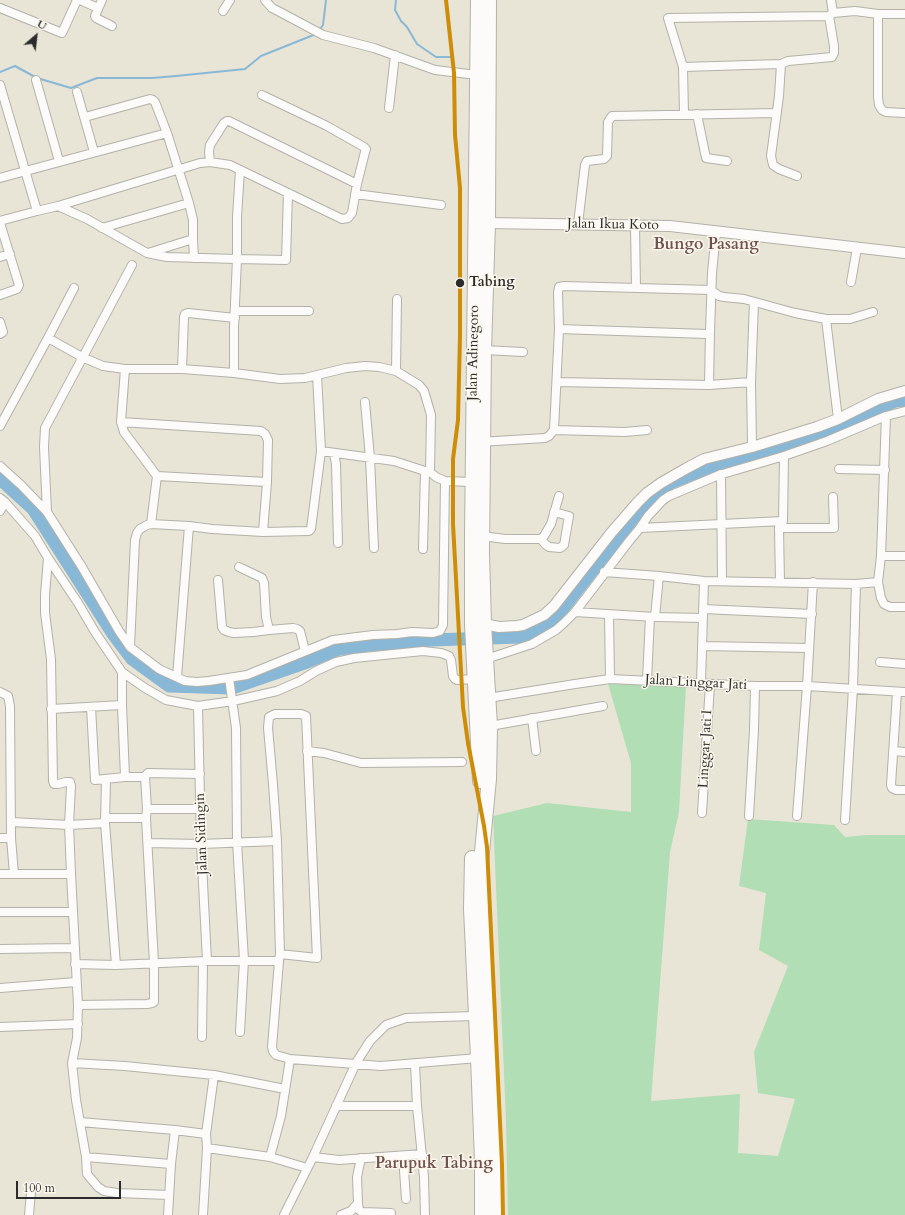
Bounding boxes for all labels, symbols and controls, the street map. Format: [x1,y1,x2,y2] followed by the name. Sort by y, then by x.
[16,16,56,56] north arrow
[34,16,49,34] text: U
[567,216,659,234] street label: Jalan Ikua Koto
[653,235,759,255] district label: Bungo Pasang
[469,275,514,291] place label: Tabing
[454,277,466,289] marker: Tabing
[465,305,483,401] street label: Jalan Adinegoro
[645,672,747,694] street label: Jalan Linggar Jati
[696,709,716,789] street label: Linggar Jati I
[192,793,212,875] street label: Jalan Sidingin
[375,1154,493,1174] district label: Parupuk Tabing
[18,1173,123,1199] scale bar
[23,1180,55,1196] text: 100 m

